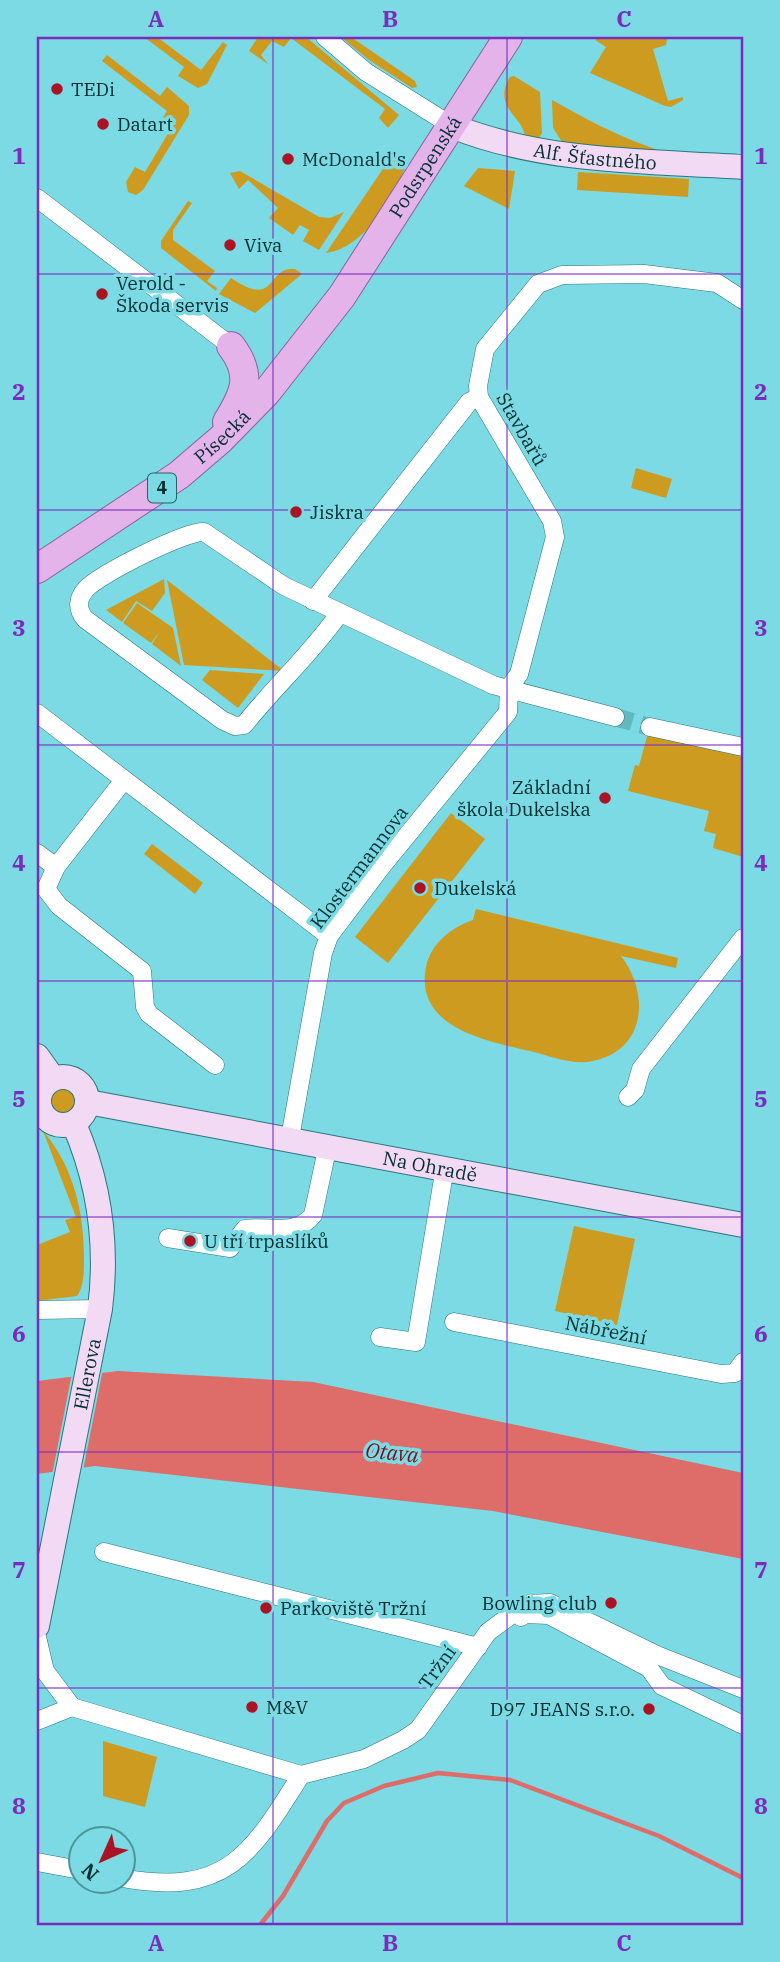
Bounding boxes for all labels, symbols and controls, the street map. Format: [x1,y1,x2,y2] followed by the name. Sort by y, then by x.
[148,3,164,33] text: A
[382,3,398,33] text: B
[616,3,632,33] text: C
[71,77,115,101] place label: TEDi
[49,81,65,97] marker: TEDi
[383,111,467,222] street label: Podsrpenská
[117,112,173,136] place label: Datart
[95,116,111,132] marker: Datart
[532,138,657,175] street label: Alf. Šťastného
[12,140,26,170] text: 1
[754,140,768,170] text: 1
[302,147,406,171] place label: McDonald's
[280,151,296,167] marker: McDonald's
[244,233,283,257] place label: Viva
[222,237,238,253] marker: Viva
[116,271,229,317] place label: Verold - Škoda servis
[94,286,110,302] marker: Verold - Škoda servis
[12,376,26,406] text: 2
[754,376,768,406] text: 2
[491,388,553,470] street label: Stavbařů
[189,404,255,469] street label: Písecká
[148,474,176,502] road number: 4
[310,500,364,524] place label: Jiskra
[288,504,304,520] marker: Jiskra
[12,612,26,642] text: 3
[754,612,768,642] text: 3
[457,775,591,821] place label: Základní škola Dukelska
[597,790,613,806] marker: Základní škola Dukelska
[305,801,413,933] street label: Klostermannova
[12,847,26,877] text: 4
[754,847,768,877] text: 4
[434,876,517,900] place label: Dukelská
[412,880,428,896] marker: Dukelská
[12,1083,26,1113] text: 5
[754,1083,768,1113] text: 5
[381,1146,479,1187] street label: Na Ohradě
[204,1229,329,1253] place label: U tří trpaslíků
[182,1233,198,1249] marker: U tří trpaslíků
[563,1310,649,1350] street label: Nábřežní
[12,1318,26,1348] text: 6
[754,1318,768,1348] text: 6
[68,1336,106,1412] street label: Ellerova
[364,1435,421,1469] water label: Otava
[12,1554,26,1584] text: 7
[754,1554,768,1584] text: 7
[482,1591,597,1615] place label: Bowling club
[603,1595,619,1611] marker: Bowling club
[280,1596,427,1620] place label: Parkoviště Tržní
[258,1600,274,1616] marker: Parkoviště Tržní
[413,1640,461,1694] street label: Tržní
[266,1695,308,1719] place label: M&V
[490,1697,635,1721] place label: D97 JEANS s.r.o.
[244,1699,260,1715] marker: M&V
[641,1701,657,1717] marker: D97 JEANS s.r.o.
[12,1790,26,1820] text: 8
[754,1790,768,1820] text: 8
[66,1826,136,1896] north arrow
[76,1858,104,1886] text: N
[148,1927,164,1957] text: A
[382,1927,398,1957] text: B
[616,1927,632,1957] text: C

